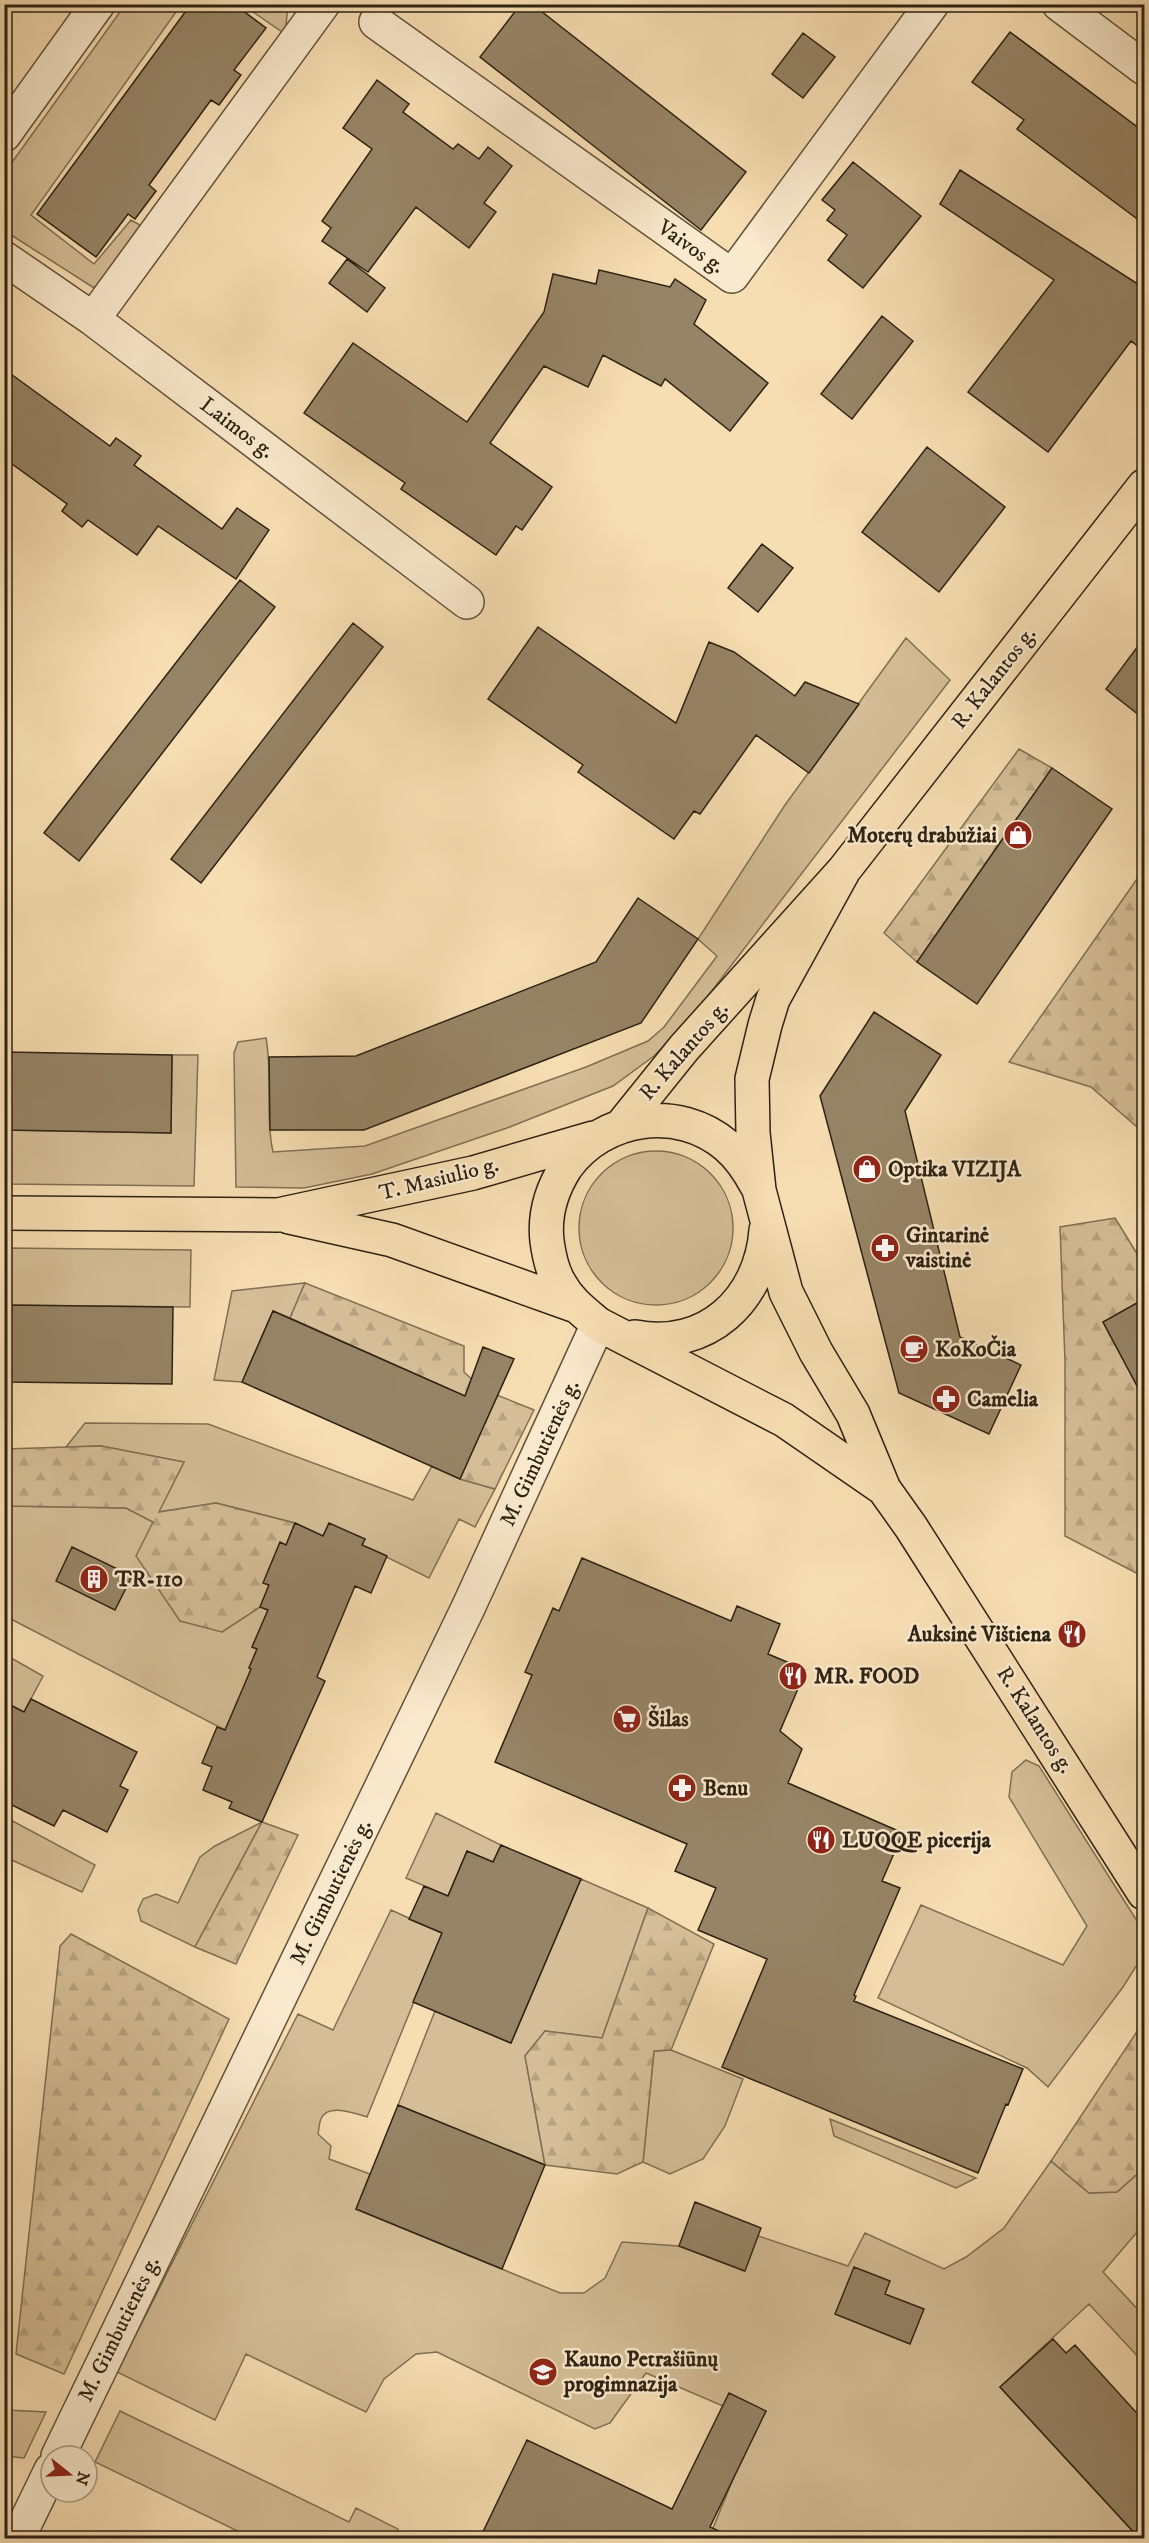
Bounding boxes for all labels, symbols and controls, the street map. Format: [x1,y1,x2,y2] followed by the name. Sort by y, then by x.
[651,214,730,280] street label: Vaivos g.
[195,391,279,465] street label: Laimos g.
[946,621,1042,735] street label: R. Kalantos g.
[1002,819,1034,851] shop icon: Moterų drabužiai
[847,822,997,849] place label: Moterų drabužiai
[634,996,734,1106] street label: R. Kalantos g.
[376,1151,502,1207] street label: T. Masiulio g.
[851,1153,883,1185] shop icon: Optika VIZIJA
[888,1156,1022,1183] place label: Optika VIZIJA
[905,1222,989,1274] place label: Gintarinė vaistinė
[869,1232,901,1264] pharmacy icon: Gintarinė vaistinė
[898,1333,930,1365] cafe icon: KoKoČia
[935,1335,1017,1363] place label: KoKoČia
[494,1375,586,1531] street label: M. Gimbutienės g.
[930,1383,962,1415] pharmacy icon: Camelia
[967,1386,1039,1413] place label: Camelia
[78,1563,110,1595] building icon: TR-110
[114,1566,183,1593] place label: TR-110
[1056,1618,1088,1650] restaurant icon: Auksinė Vištiena
[907,1621,1052,1648] place label: Auksinė Vištiena
[777,1660,809,1692] restaurant icon: MR. FOOD
[990,1661,1080,1779] street label: R. Kalantos g.
[814,1663,919,1690] place label: MR. FOOD
[611,1703,643,1735] supermarket icon: Šilas
[648,1705,689,1733] place label: Šilas
[666,1772,698,1804] pharmacy icon: Benu
[703,1775,748,1802] place label: Benu
[284,1815,378,1969] street label: M. Gimbutienės g.
[805,1824,837,1856] restaurant icon: LUQQE picerija
[842,1827,992,1855] place label: LUQQE picerija
[72,2252,166,2406] street label: M. Gimbutienės g.
[563,2346,718,2399] place label: Kauno Petrašiūnų progimnazija
[527,2356,559,2388] school or university icon: Kauno Petrašiūnų progimnazija
[39,2444,99,2504] north arrow
[71,2469,94,2488] text: N

